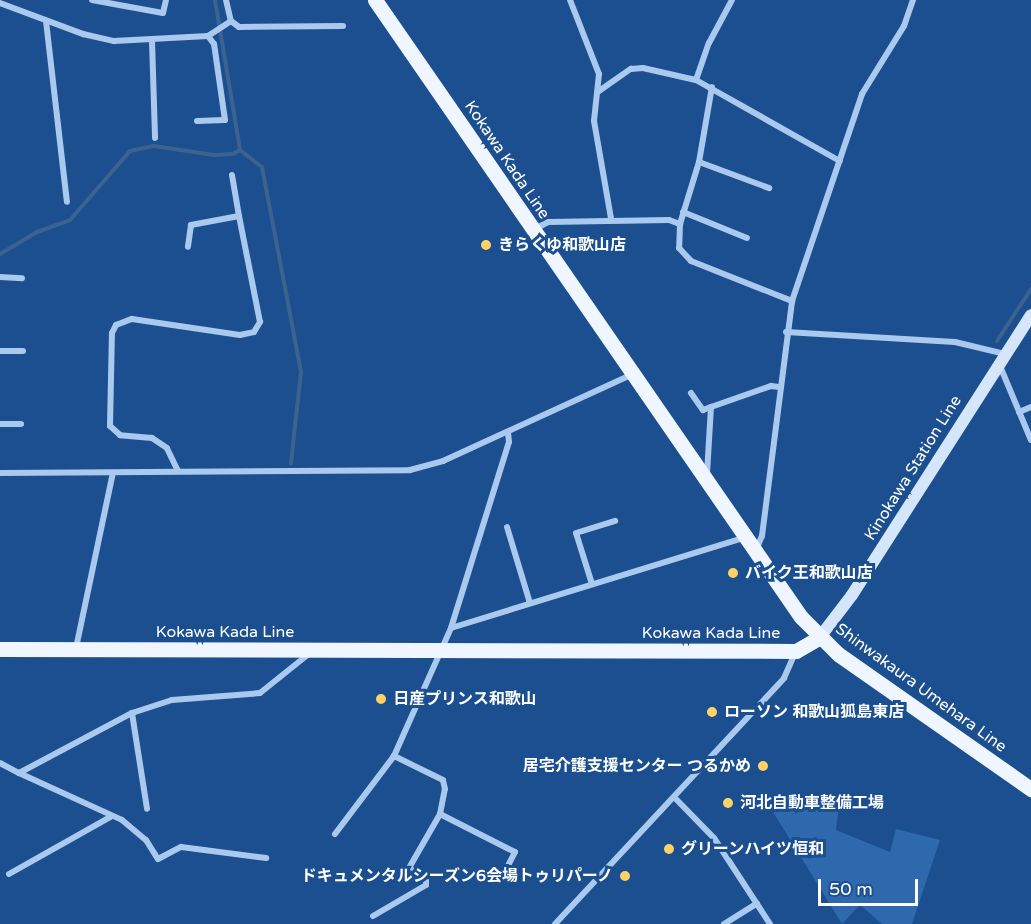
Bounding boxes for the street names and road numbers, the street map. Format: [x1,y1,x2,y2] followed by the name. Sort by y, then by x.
[460,97,554,223] street label: Kokawa Kada Line
[860,392,966,544] street label: Kinokawa Station Line
[832,619,1010,757] street label: Shinwakaura Umehara Line
[156,622,294,642] street label: Kokawa Kada Line
[642,623,780,643] street label: Kokawa Kada Line

